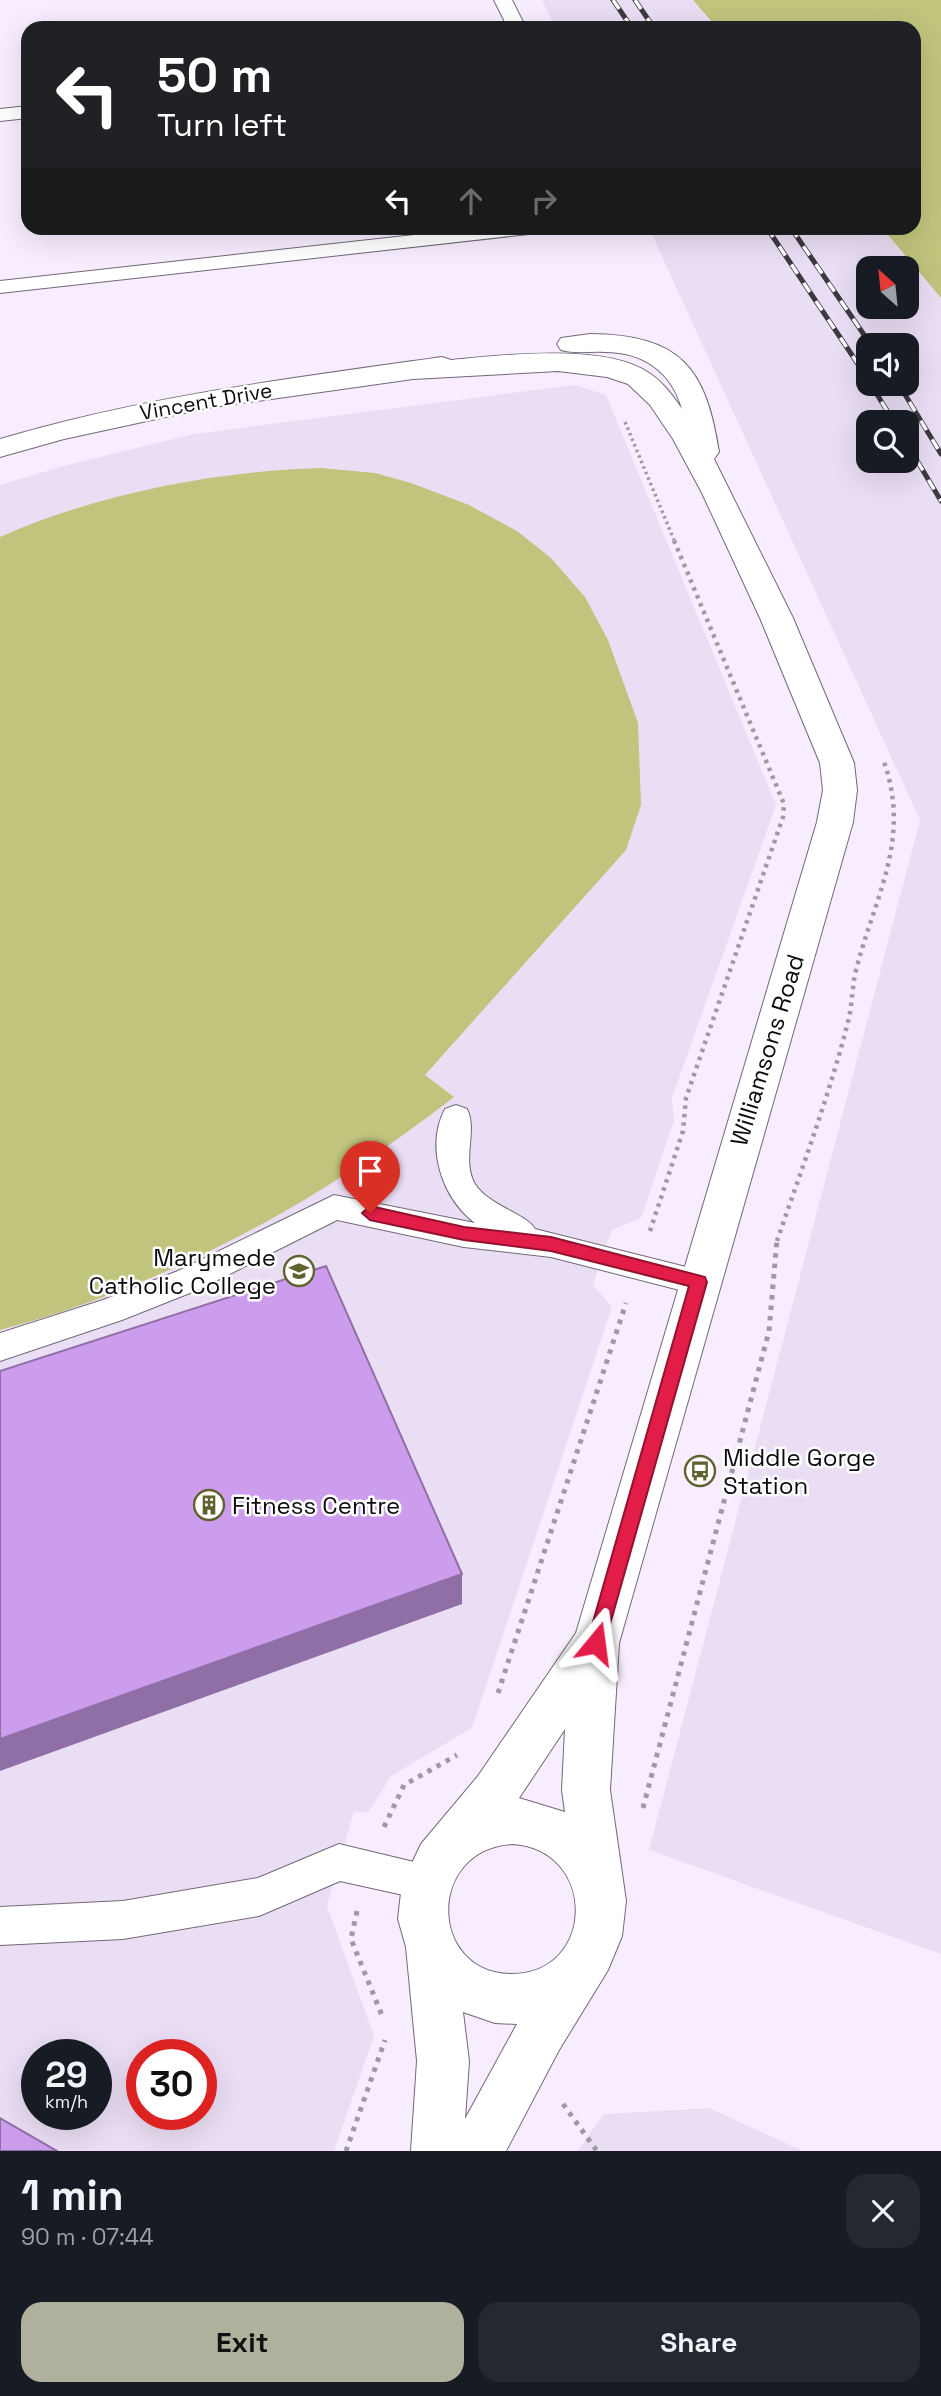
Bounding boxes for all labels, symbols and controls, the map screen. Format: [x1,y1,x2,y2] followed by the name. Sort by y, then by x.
[157,44,272,106] text: 50 m
[42,49,133,140] icon: left
[157,105,287,145] text: Turn left
[379,182,417,220] icon: left
[452,182,490,220] icon: ahead
[525,182,563,220] icon: right
[856,256,919,318] north arrow
[856,256,919,473] map controls
[856,333,919,396] button: sound
[138,376,274,426] street label: Vincent Drive
[856,410,919,473] button: search
[723,950,811,1150] street label: Williamsons Road
[340,1141,400,1213] pin
[351,1152,389,1190] icon: arrive
[89,1242,276,1301] place label: Marymede Catholic College
[282,1254,316,1288] school or university icon: Marymede Catholic College
[723,1442,876,1501] place label: Middle Gorge Station
[683,1454,717,1488] bus stop icon: Middle Gorge Station
[192,1488,226,1522] building icon: Fitness Centre
[232,1490,400,1521] place label: Fitness Centre
[559,1606,633,1680] position arrow
[126,2039,217,2130] speed limit sign: 30
[45,2053,88,2097] text: 29
[45,2090,88,2113] text: km/h
[21,2169,124,2222] text: 1 min
[846,2174,920,2248] button: close
[21,2222,154,2252] text: 90 m · 07:44
[21,2302,464,2382] button: Exit
[478,2302,920,2382] button: Share

